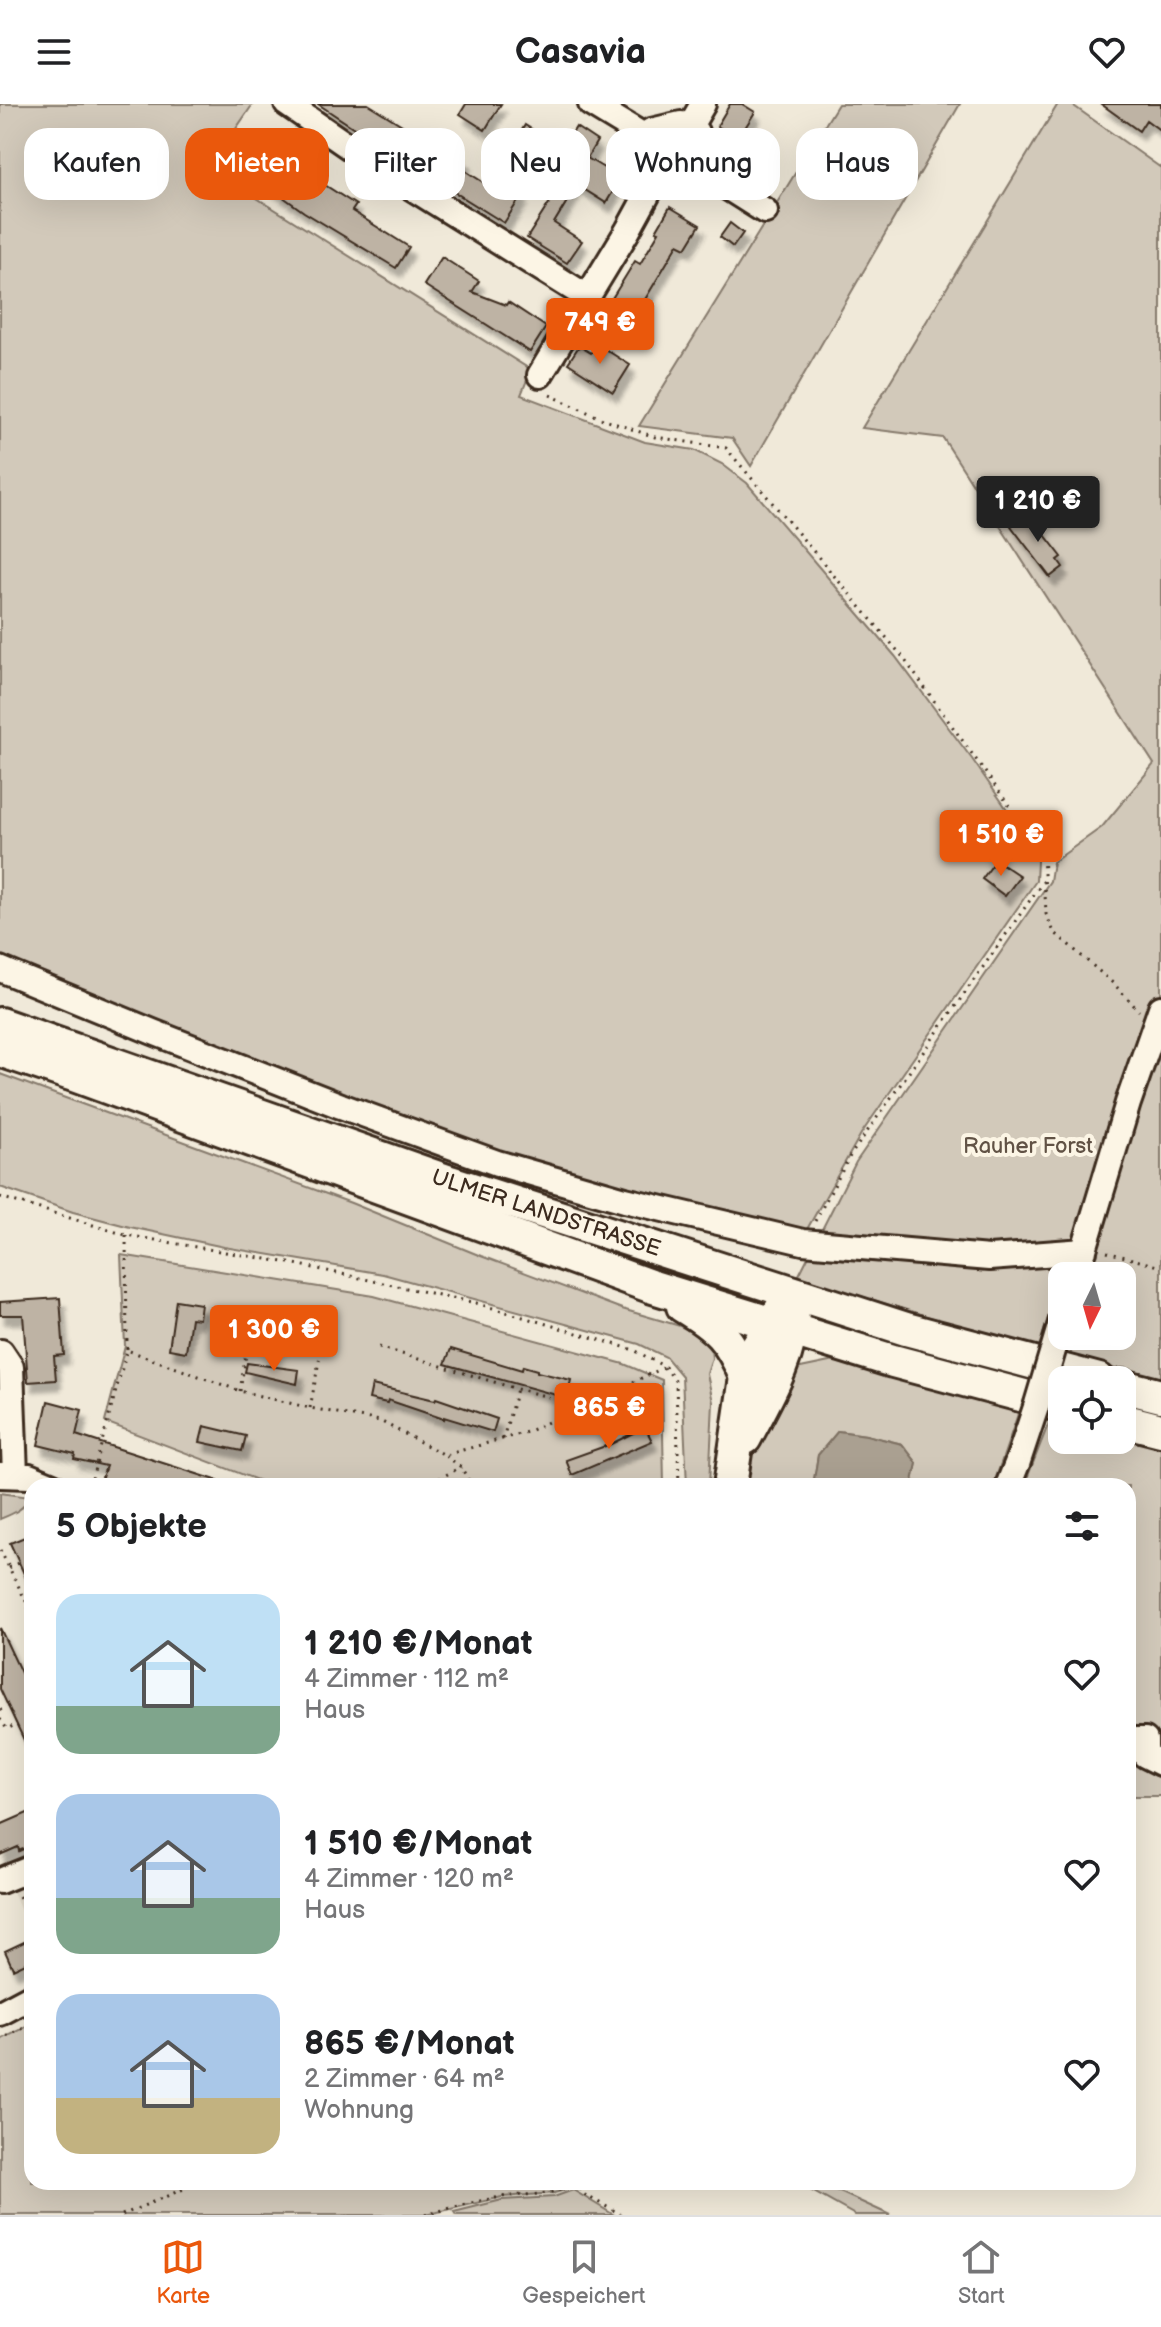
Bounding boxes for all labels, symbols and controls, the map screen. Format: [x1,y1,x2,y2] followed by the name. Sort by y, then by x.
[32,30,76,74] icon: menu
[1085,30,1129,74] icon: heart
[515,31,646,74] text: Casavia
[24,128,169,200] chip: Kaufen
[185,128,329,200] chip: Mieten
[345,128,465,200] chip: Filter
[481,128,590,200] chip: Neu
[606,128,780,200] chip: Wohnung
[796,128,918,200] chip: Haus
[544,298,656,366] pin: 749 €
[564,308,636,339] text: 749 €
[964,476,1112,544] pin: 1 210 €
[995,486,1081,517] text: 1 210 €
[927,810,1075,878] pin: 1 510 €
[958,820,1044,851] text: 1 510 €
[963,1133,1093,1160] park label: Rauher Forst
[428,1163,664,1263] street label: ULMER LANDSTRASSE
[1048,1262,1136,1350] north arrow
[1048,1262,1136,1454] map controls
[200,1305,348,1373] pin: 1 300 €
[228,1315,320,1346] text: 1 300 €
[1048,1366,1136,1454] button: locate
[553,1383,665,1451] pin: 865 €
[572,1393,646,1424] text: 865 €
[1060,1504,1104,1548] icon: filters
[56,1506,207,1547] text: 5 Objekte
[304,1623,532,1664] text: 1 210 €/Monat
[120,1626,216,1722] icon: home
[1060,1652,1104,1696] icon: heart
[304,1664,509,1695] text: 4 Zimmer · 112 m²
[304,1695,365,1726] text: Haus
[304,1823,532,1864] text: 1 510 €/Monat
[120,1826,216,1922] icon: home
[1060,1852,1104,1896] icon: heart
[304,1864,514,1895] text: 4 Zimmer · 120 m²
[304,1895,365,1926] text: Haus
[304,2023,514,2064] text: 865 €/Monat
[120,2026,216,2122] icon: home
[1060,2052,1104,2096] icon: heart
[304,2064,505,2095] text: 2 Zimmer · 64 m²
[304,2095,414,2126] text: Wohnung
[156,2235,210,2310] tab: Karte
[522,2235,646,2310] tab: Gespeichert
[958,2235,1005,2310] tab: Start

